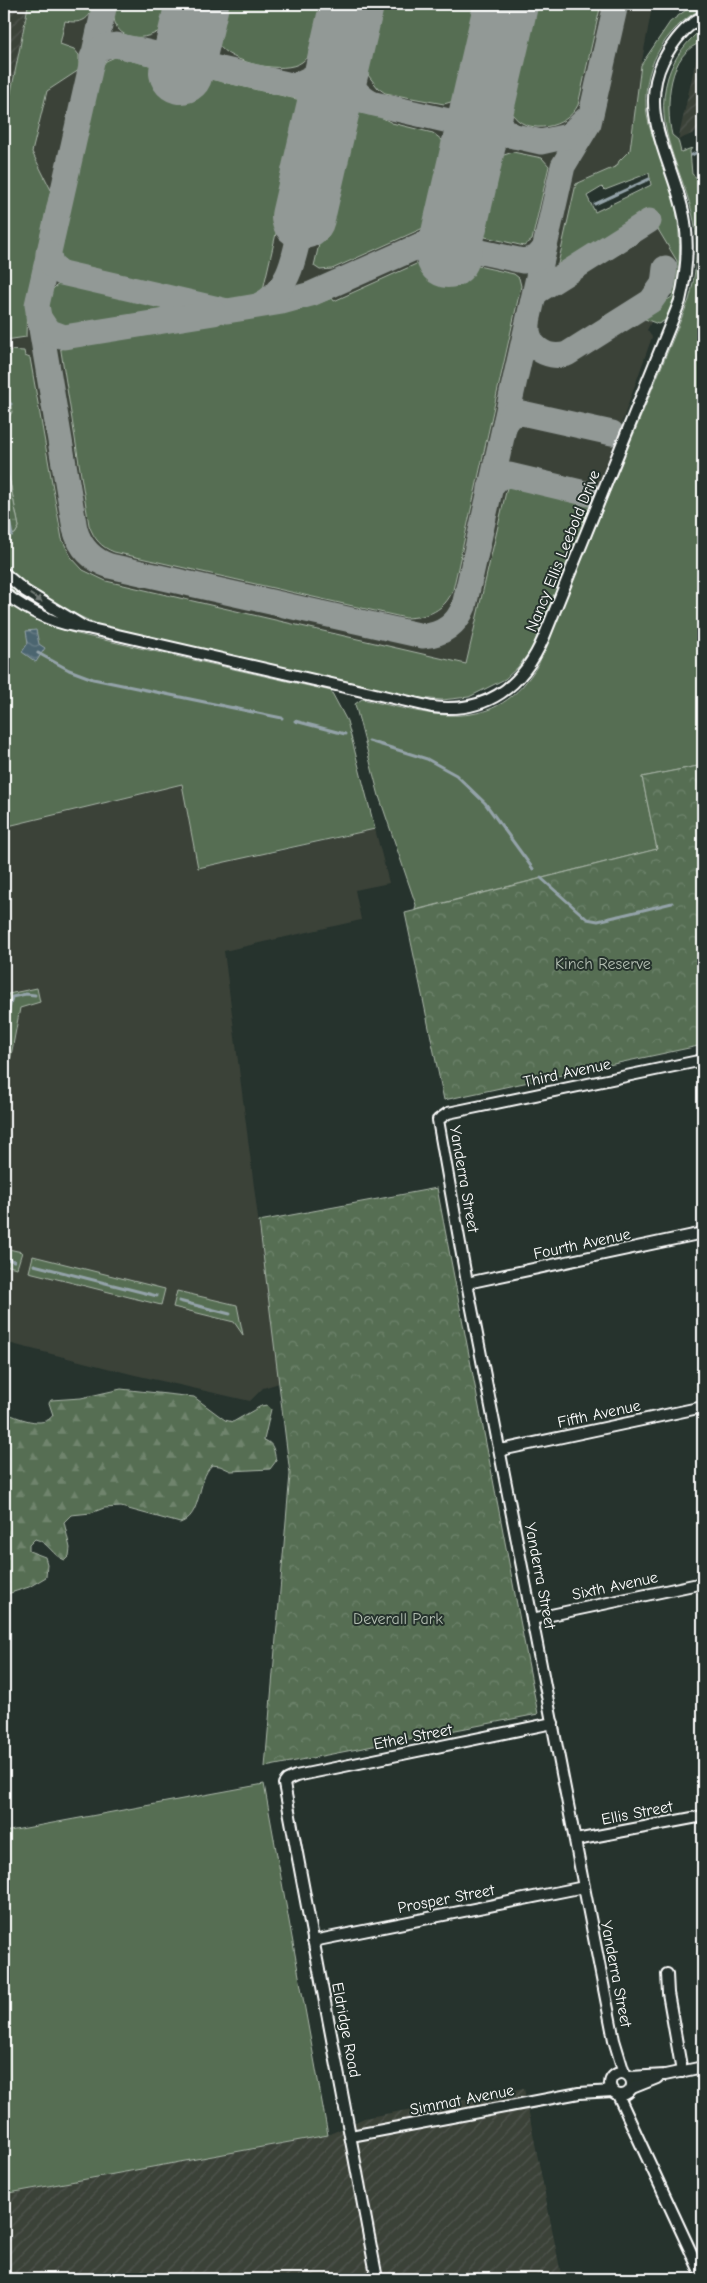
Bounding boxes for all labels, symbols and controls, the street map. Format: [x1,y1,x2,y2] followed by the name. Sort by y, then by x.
[522,468,604,634] street label: Nancy Ellis Leebold Drive
[29,593,42,603] one-way arrow
[555,955,651,973] park label: Kinch Reserve
[522,1055,612,1091] street label: Third Avenue
[446,1124,482,1234] street label: Yanderra Street
[532,1225,632,1263] street label: Fourth Avenue
[556,1396,642,1432] street label: Fifth Avenue
[521,1521,559,1631] street label: Yanderra Street
[570,1568,660,1604] street label: Sixth Avenue
[353,1610,443,1628] park label: Deverall Park
[372,1720,454,1753] street label: Ethel Street
[600,1797,675,1829] street label: Ellis Street
[396,1881,496,1917] street label: Prosper Street
[597,1919,635,2029] street label: Yanderra Street
[328,1981,364,2079] street label: Eldridge Road
[408,2081,516,2119] street label: Simmat Avenue

